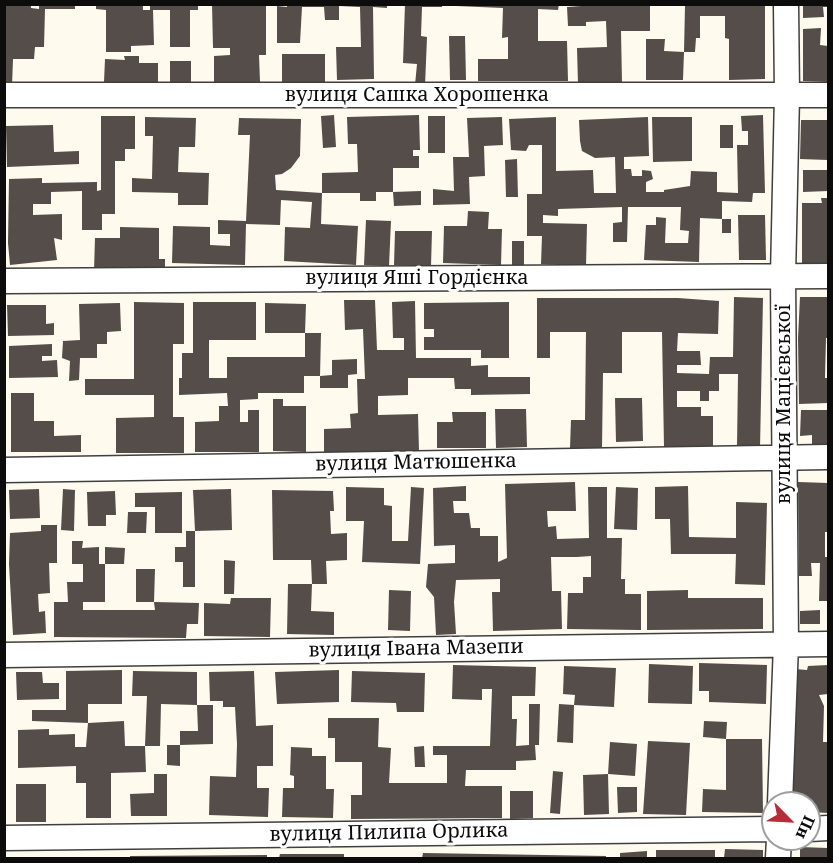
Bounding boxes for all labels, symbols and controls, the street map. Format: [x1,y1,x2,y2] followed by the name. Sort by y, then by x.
[285,83,549,107] street label: вулиця Сашка Хорошенка
[305,266,529,290] street label: вулиця Яші Гордієнка
[772,304,796,504] street label: вулиця Мацієвської
[315,449,517,477] street label: вулиця Матюшенка
[308,635,524,663] street label: вулиця Івана Мазепи
[761,791,821,851] north arrow
[791,812,820,843] text: Пн
[269,819,509,847] street label: вулиця Пилипа Орлика

